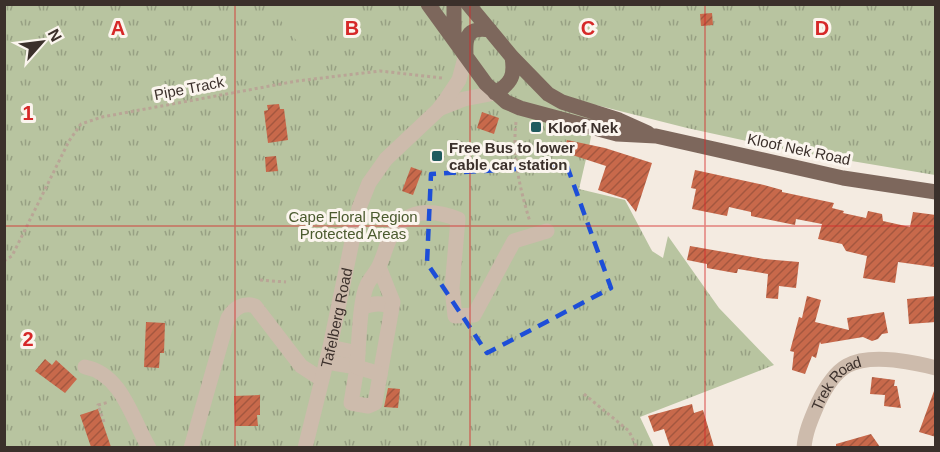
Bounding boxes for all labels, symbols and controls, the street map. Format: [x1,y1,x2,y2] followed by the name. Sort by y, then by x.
[12,12,72,72] north arrow
[111,17,125,39] text: A
[345,17,359,39] text: B
[581,17,595,39] text: C
[815,17,829,39] text: D
[45,26,65,44] text: N
[153,73,226,103] street label: Pipe Track
[22,102,34,124] text: 1
[548,119,619,136] place label: Kloof Nek
[529,120,543,134] marker: Kloof Nek
[746,130,852,168] street label: Kloof Nek Road
[449,139,575,173] place label: Free Bus to lower cable car station
[430,149,444,163] marker: Free Bus to lower cable car station
[288,208,418,242] park label: Cape Floral Region Protected Areas
[317,266,355,369] street label: Tafelberg Road
[22,328,34,350] text: 2
[807,352,863,413] street label: Trek Road

